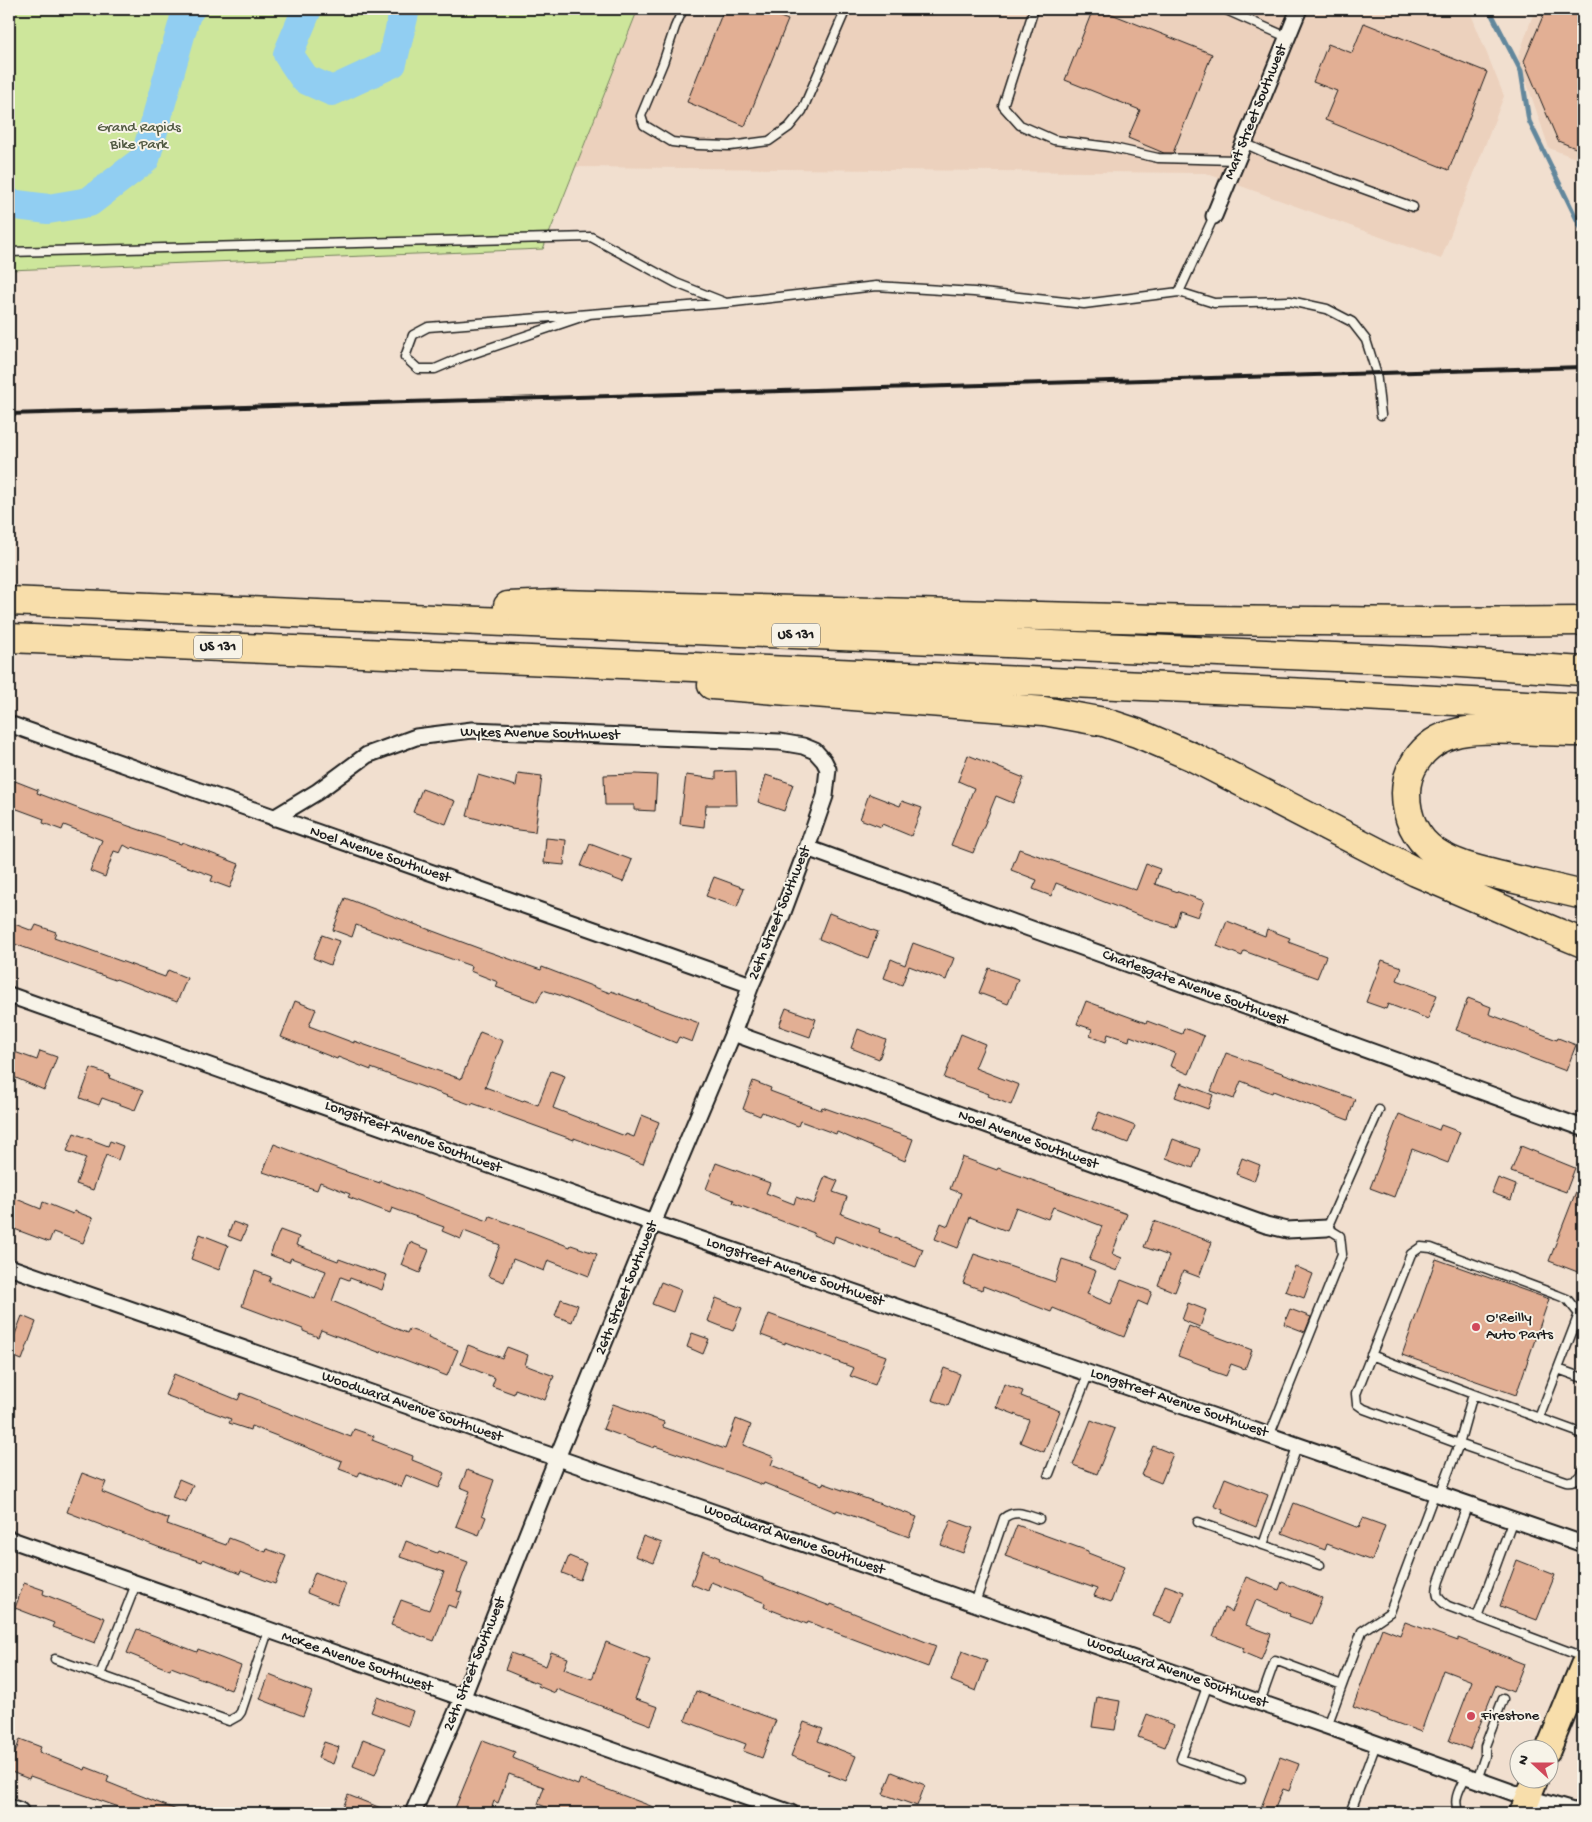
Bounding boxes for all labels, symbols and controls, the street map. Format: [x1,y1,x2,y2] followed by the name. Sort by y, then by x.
[1221,40,1292,182] street label: Mart Street Southwest
[97,119,181,154] park label: Grand Rapids Bike Park
[772,624,820,646] road number: US 131
[194,636,242,659] road number: US 131
[460,724,622,744] street label: Wykes Avenue Southwest
[307,822,455,888] street label: Noel Avenue Southwest
[745,842,816,983] street label: 26th Street Southwest
[1100,946,1292,1031] street label: Charlesgate Avenue Southwest
[322,1097,506,1178] street label: Longstreet Avenue Southwest
[955,1106,1102,1174] street label: Noel Avenue Southwest
[592,1217,663,1358] street label: 26th Street Southwest
[704,1233,888,1312] street label: Longstreet Avenue Southwest
[1486,1309,1553,1344] place label: O'Reilly Auto Parts
[1470,1321,1482,1333] marker: O'Reilly Auto Parts
[1088,1364,1272,1443] street label: Longstreet Avenue Southwest
[319,1368,507,1447] street label: Woodward Avenue Southwest
[701,1501,889,1580] street label: Woodward Avenue Southwest
[440,1593,511,1734] street label: 26th Street Southwest
[279,1628,437,1697] street label: McKee Avenue Southwest
[1084,1634,1272,1713] street label: Woodward Avenue Southwest
[1480,1707,1540,1725] place label: Firestone
[1465,1710,1477,1722] marker: Firestone
[1510,1740,1560,1790] north arrow
[1515,1753,1534,1768] text: N

